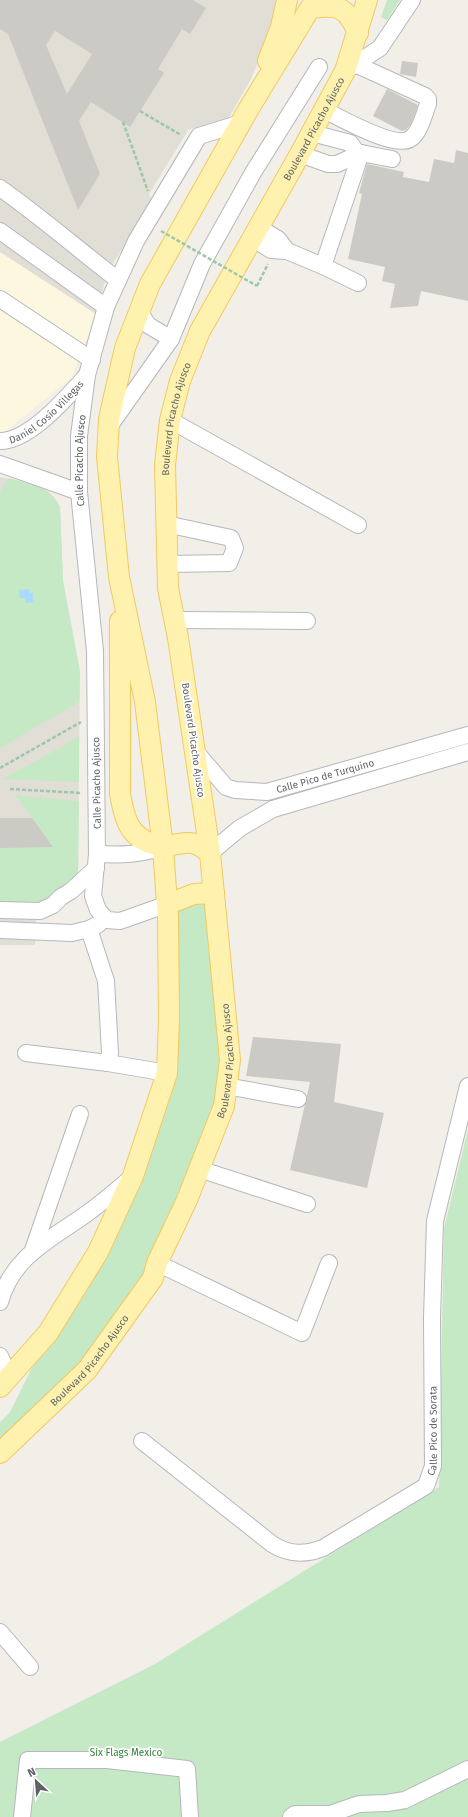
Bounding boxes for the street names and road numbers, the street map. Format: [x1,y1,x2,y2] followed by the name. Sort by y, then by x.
[281,75,348,183] street label: Boulevard Picacho Ajusco
[160,361,194,476] street label: Boulevard Picacho Ajusco
[8,378,87,446] street label: Daniel Cosío Villegas
[74,414,89,507] street label: Calle Picacho Ajusco
[179,682,207,798] street label: Boulevard Picacho Ajusco
[90,737,104,829] street label: Calle Picacho Ajusco
[275,757,376,796] street label: Calle Pico de Turquino
[215,1003,237,1120] street label: Boulevard Picacho Ajusco
[48,1313,132,1409] street label: Boulevard Picacho Ajusco
[425,1386,440,1477] street label: Calle Pico de Sorata

